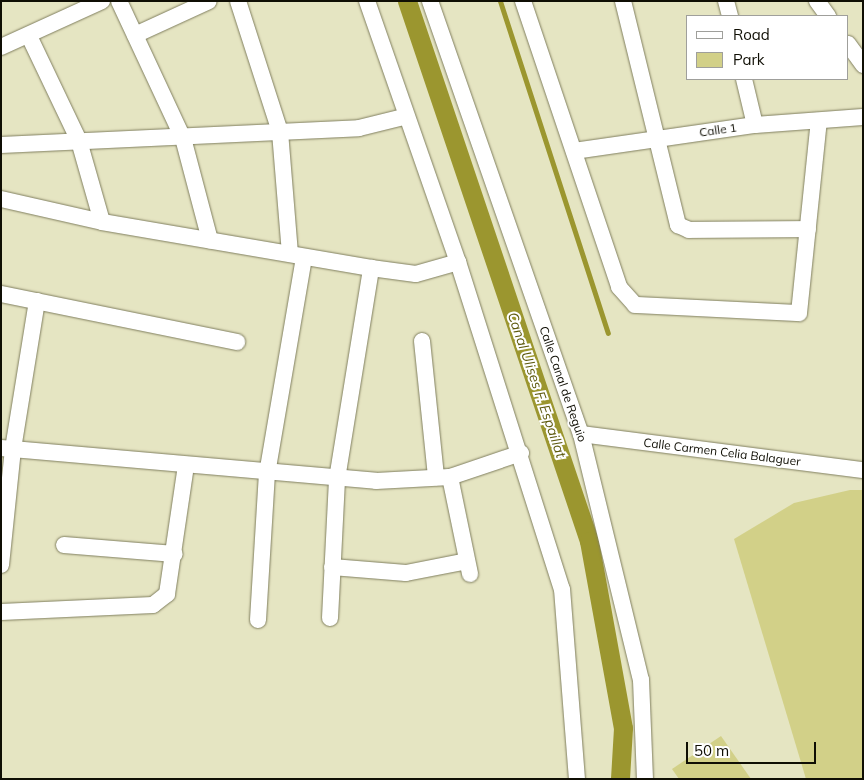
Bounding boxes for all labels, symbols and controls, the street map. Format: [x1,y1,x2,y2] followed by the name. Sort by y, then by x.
[686,15,849,80] legend
[733,25,770,44] text: Road
[733,50,765,69] text: Park
[698,120,738,140] street label: Calle 1
[504,310,570,460] water label: Canal Ulises F. Espaillat
[536,324,590,444] street label: Calle Canal de Reguio
[643,435,801,469] street label: Calle Carmen Celia Balaguer
[689,732,819,764] scale bar
[694,741,729,760] text: 50 m

